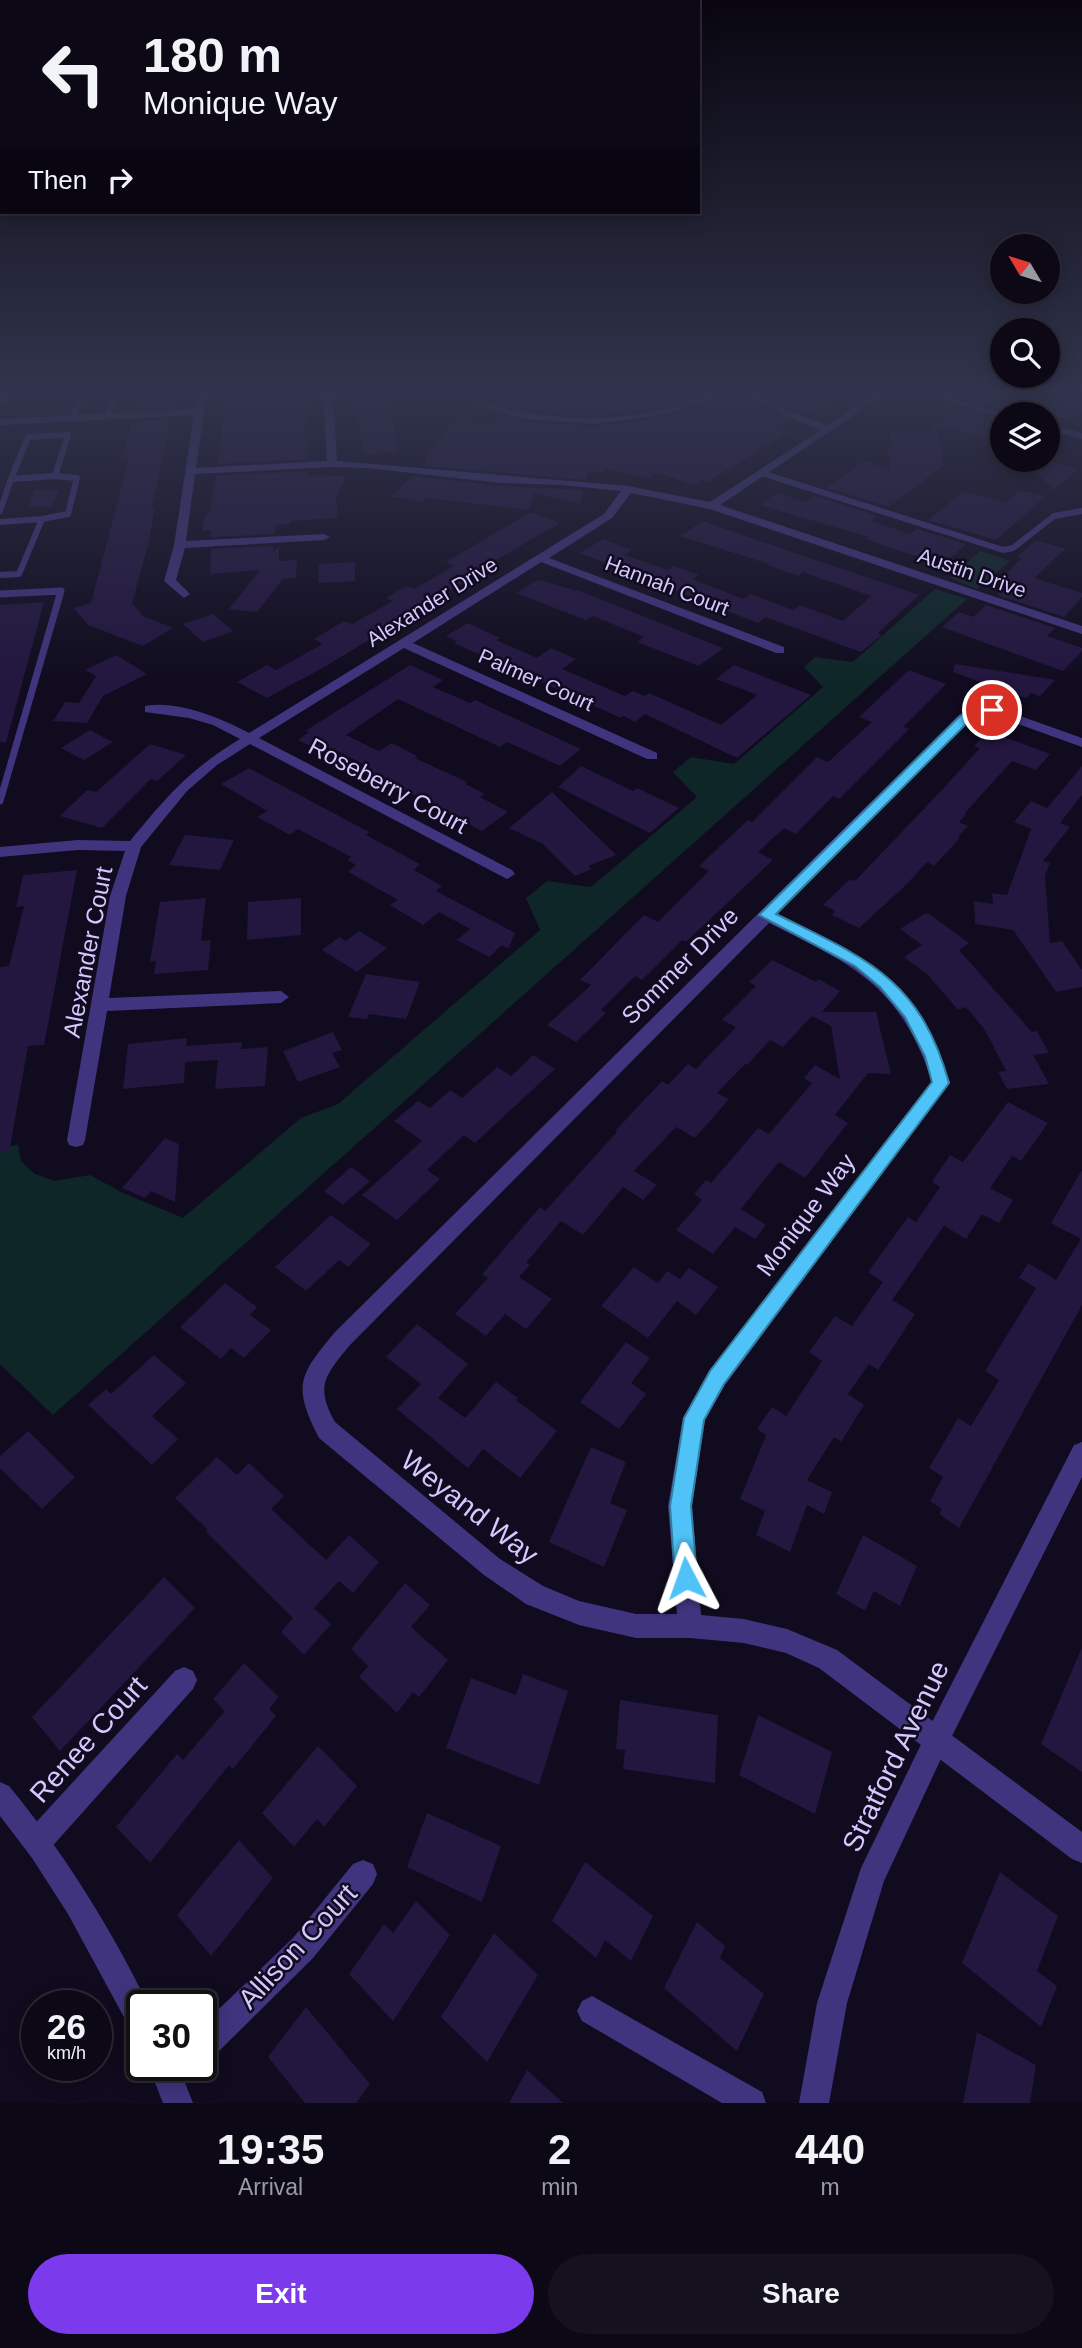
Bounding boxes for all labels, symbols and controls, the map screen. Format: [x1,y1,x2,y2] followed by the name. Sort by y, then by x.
[28,28,119,119] icon: left
[143,28,282,82] text: 180 m
[143,85,337,121] text: Monique Way
[101,161,139,199] icon: right
[28,165,87,195] text: Then
[990,234,1060,304] north arrow
[990,234,1060,472] map controls
[990,318,1060,388] button: search
[990,402,1060,472] button: layers
[915,543,1029,602] street label: Austin Drive
[602,551,732,620] street label: Hannah Court
[362,552,501,651] street label: Alexander Drive
[475,644,598,715] street label: Palmer Court
[962,680,1022,740] pin
[973,691,1011,729] icon: arrive
[304,732,473,839] street label: Roseberry Court
[58,864,117,1040] street label: Alexander Court
[616,902,743,1029] street label: Sommer Drive
[751,1148,860,1281] street label: Monique Way
[395,1444,544,1570] street label: Weyand Way
[649,1541,723,1615] position arrow
[836,1656,955,1857] street label: Stratford Avenue
[24,1670,153,1809] street label: Renee Court
[232,1878,363,2015] street label: Allison Court
[126,1990,217,2081] speed limit sign: 30
[47,2007,86,2046] text: 26
[47,2043,86,2063] text: km/h
[217,2126,324,2173] text: 19:35
[548,2126,571,2173] text: 2
[795,2126,865,2173] text: 440
[238,2174,303,2200] text: Arrival
[541,2174,578,2200] text: min
[821,2174,840,2200] text: m
[28,2254,534,2334] button: Exit
[548,2254,1054,2334] button: Share

